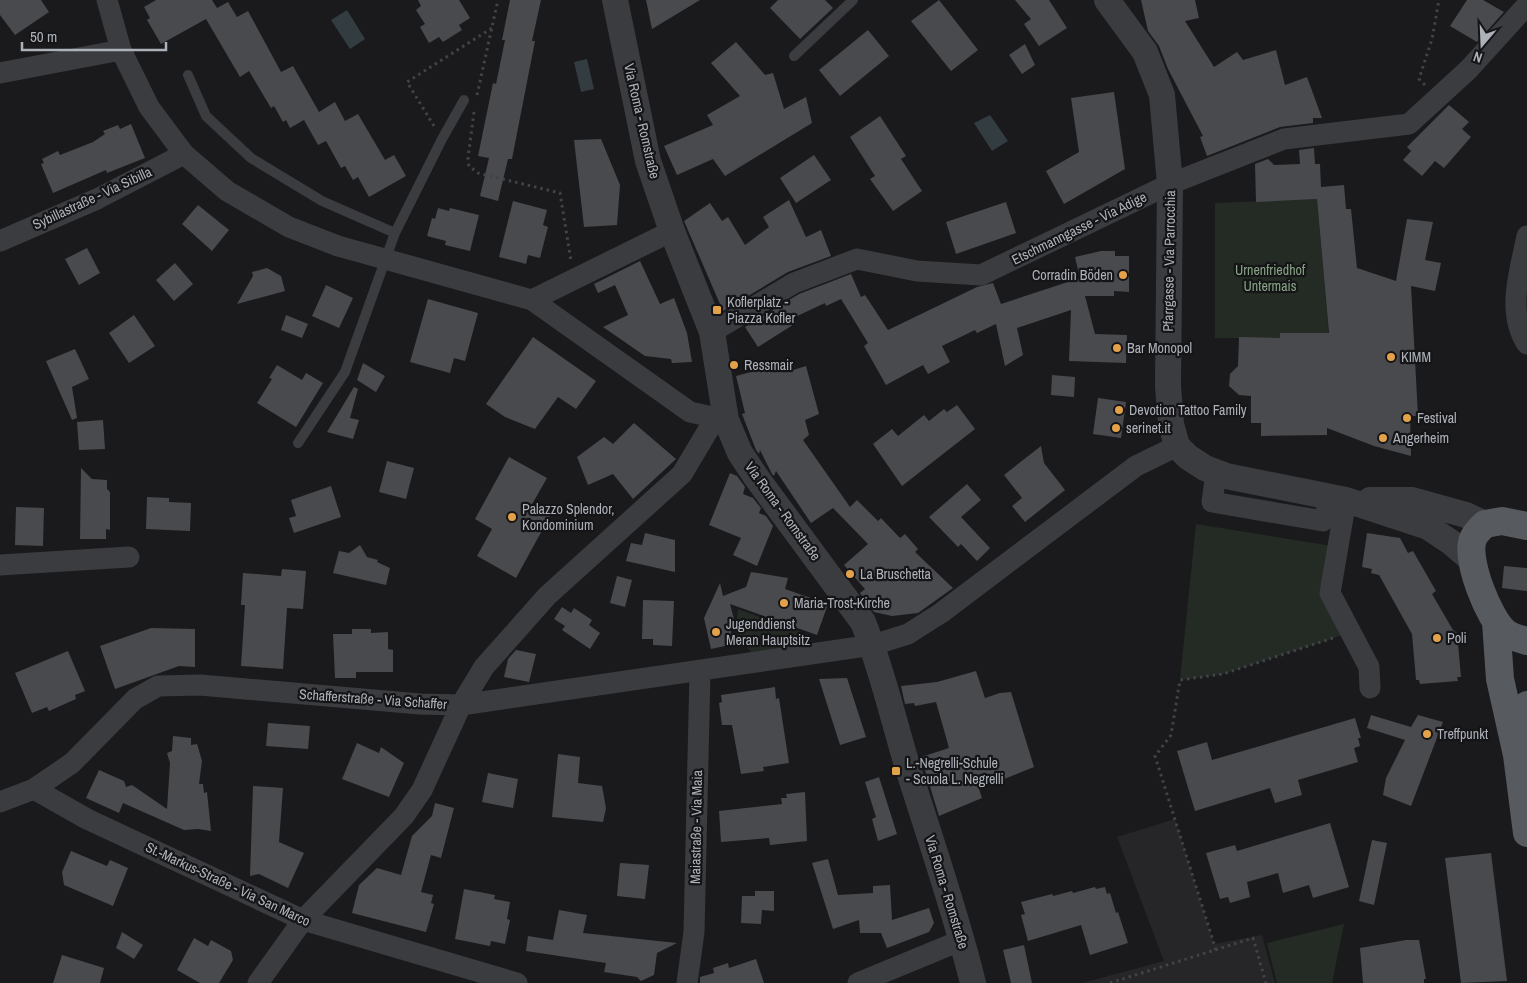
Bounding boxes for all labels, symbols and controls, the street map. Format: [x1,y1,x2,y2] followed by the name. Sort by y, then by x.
[22,20,166,52] scale bar
[1457,20,1507,70] north arrow
[30,26,57,47] text: 50 m
[1471,47,1485,67] text: N
[620,62,664,180] street label: Via Roma - Romstraße
[30,162,155,233] street label: Sybillastraße - Via Sibilla
[1009,187,1149,269] street label: Etschmanngasse - Via Adige
[1159,190,1179,332] street label: Pfarrgasse - Via Parrocchia
[1235,261,1306,295] park label: Urnenfriedhof Untermais
[1032,266,1113,284] place label: Corradin Böden
[1117,269,1129,281] marker: Corradin Böden
[727,293,795,327] place label: Koflerplatz - Piazza Kofler
[711,304,723,316] marker: Koflerplatz - Piazza Kofler
[1127,339,1192,357] place label: Bar Monopol
[1111,342,1123,354] marker: Bar Monopol
[1401,348,1431,366] place label: KIMM
[1385,351,1397,363] marker: KIMM
[744,356,793,374] place label: Ressmair
[728,359,740,371] marker: Ressmair
[1129,401,1247,419] place label: Devotion Tattoo Family
[1113,404,1125,416] marker: Devotion Tattoo Family
[1417,409,1457,427] place label: Festival
[1401,412,1413,424] marker: Festival
[1126,419,1171,437] place label: serinet.it
[1110,422,1122,434] marker: serinet.it
[1392,429,1449,447] place label: Angerheim
[1377,432,1389,444] marker: Angerheim
[741,458,825,564] street label: Via Roma - Romstraße
[522,500,615,534] place label: Palazzo Splendor, Kondominium
[506,511,518,523] marker: Palazzo Splendor, Kondominium
[860,565,931,583] place label: La Bruschetta
[844,568,856,580] marker: La Bruschetta
[794,594,890,612] place label: Maria-Trost-Kirche
[778,597,790,609] marker: Maria-Trost-Kirche
[726,615,810,649] place label: Jugenddienst Meran Hauptsitz
[710,626,722,638] marker: Jugenddienst Meran Hauptsitz
[1447,629,1467,647] place label: Poli
[1431,632,1443,644] marker: Poli
[299,685,448,713] street label: Schafferstraße - Via Schaffer
[1437,725,1488,743] place label: Treffpunkt
[1421,728,1433,740] marker: Treffpunkt
[906,754,1004,788] place label: L.-Negrelli-Schule - Scuola L. Negrelli
[890,765,902,777] marker: L.-Negrelli-Schule - Scuola L. Negrelli
[686,769,706,884] street label: Maiastraße - Via Maia
[921,833,973,951] street label: Via Roma - Romstraße
[143,838,313,930] street label: St.-Markus-Straße - Via San Marco

